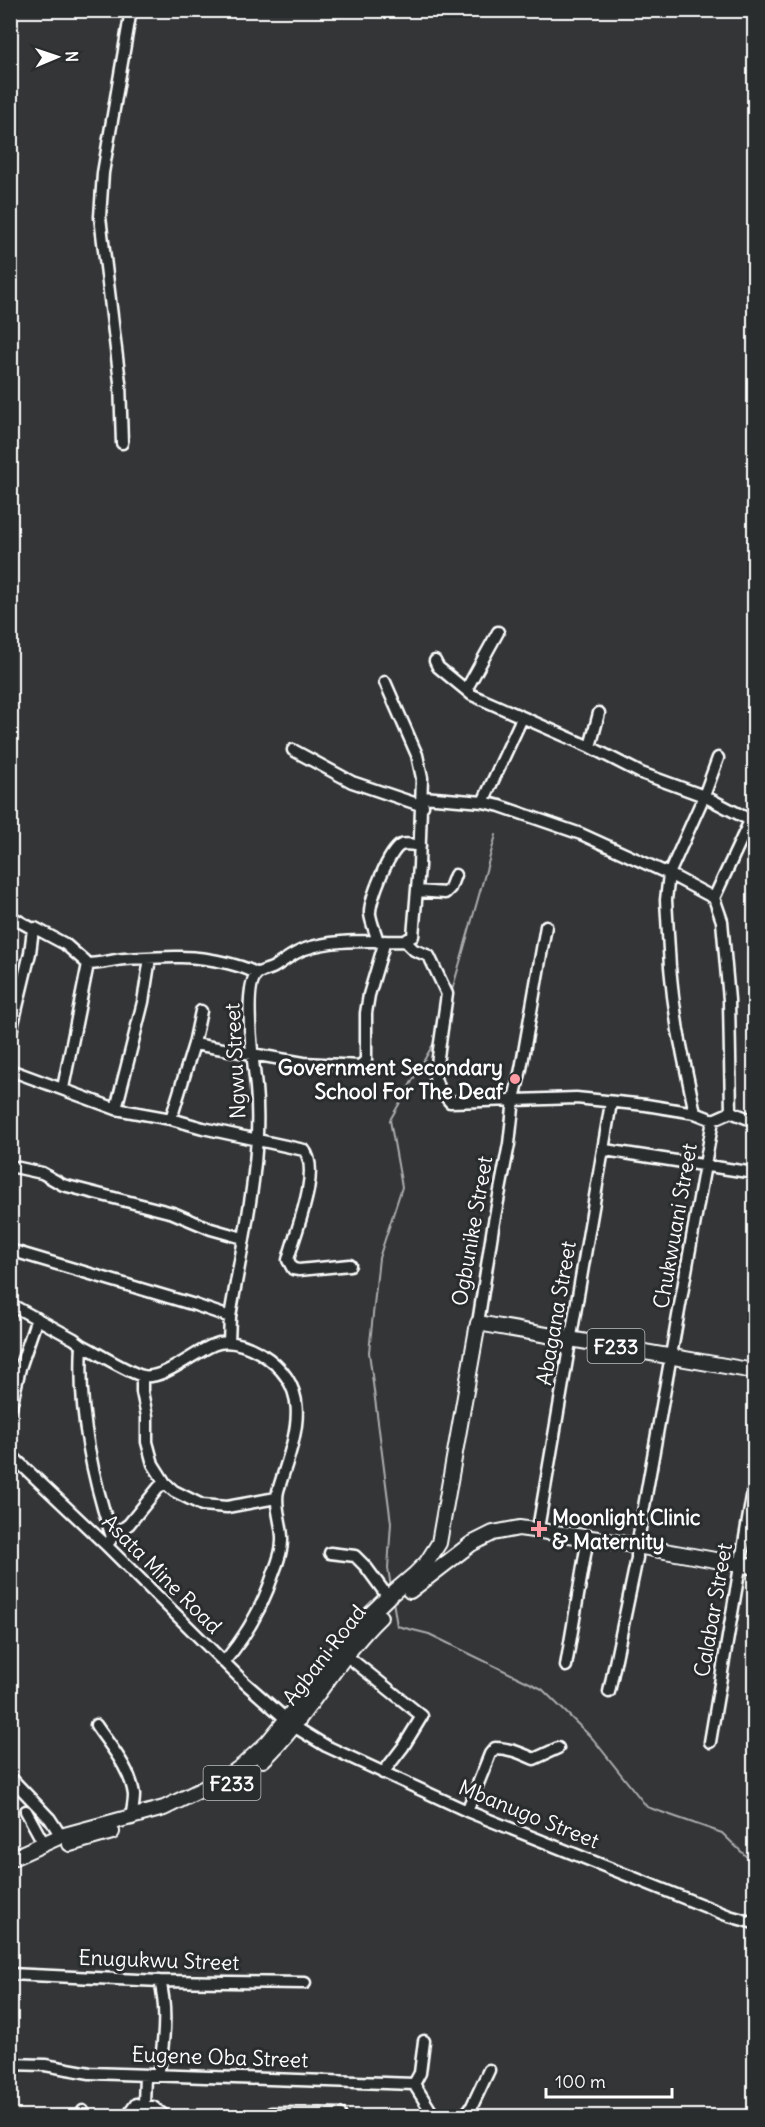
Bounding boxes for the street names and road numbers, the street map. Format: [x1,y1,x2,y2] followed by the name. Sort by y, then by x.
[218,1002,252,1120] street label: Ngwu Street
[647,1141,703,1311] street label: Chukwuani Street
[446,1154,498,1308] street label: Ogbunike Street
[530,1239,582,1387] street label: Abagana Street
[588,1329,644,1363] road number: F233
[96,1508,228,1640] street label: Asata Mine Road
[688,1541,738,1679] street label: Calabar Street
[276,1599,372,1711] street label: Agbani Road
[204,1766,260,1800] road number: F233
[455,1774,603,1854] street label: Mbanugo Street
[78,1944,240,1976] street label: Enugukwu Street
[131,2040,309,2074] street label: Eugene Oba Street

